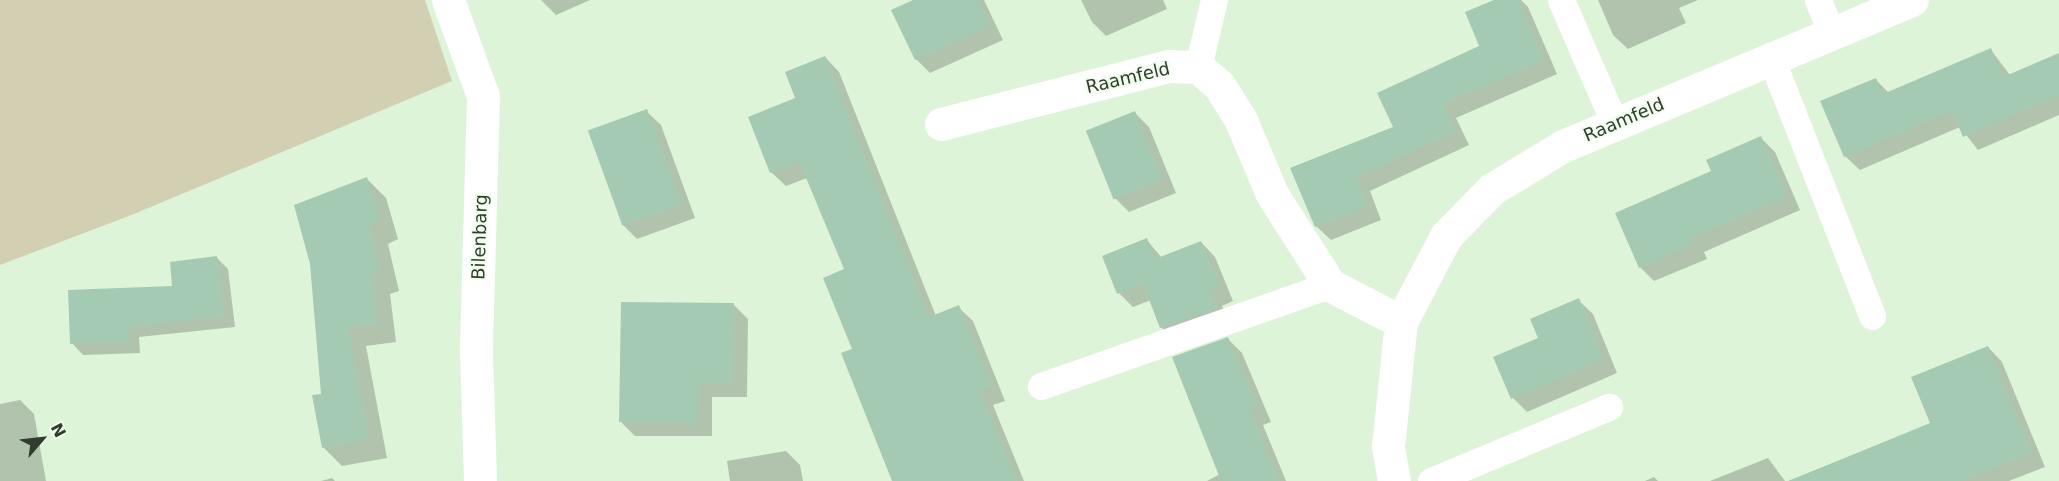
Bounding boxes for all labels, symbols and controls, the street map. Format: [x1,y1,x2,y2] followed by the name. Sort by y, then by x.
[1084,58,1172,98] street label: Raamfeld
[1580,93,1668,147] street label: Raamfeld
[468,194,492,280] street label: Bilenbarg
[12,409,72,469] north arrow
[47,420,70,441] text: N

